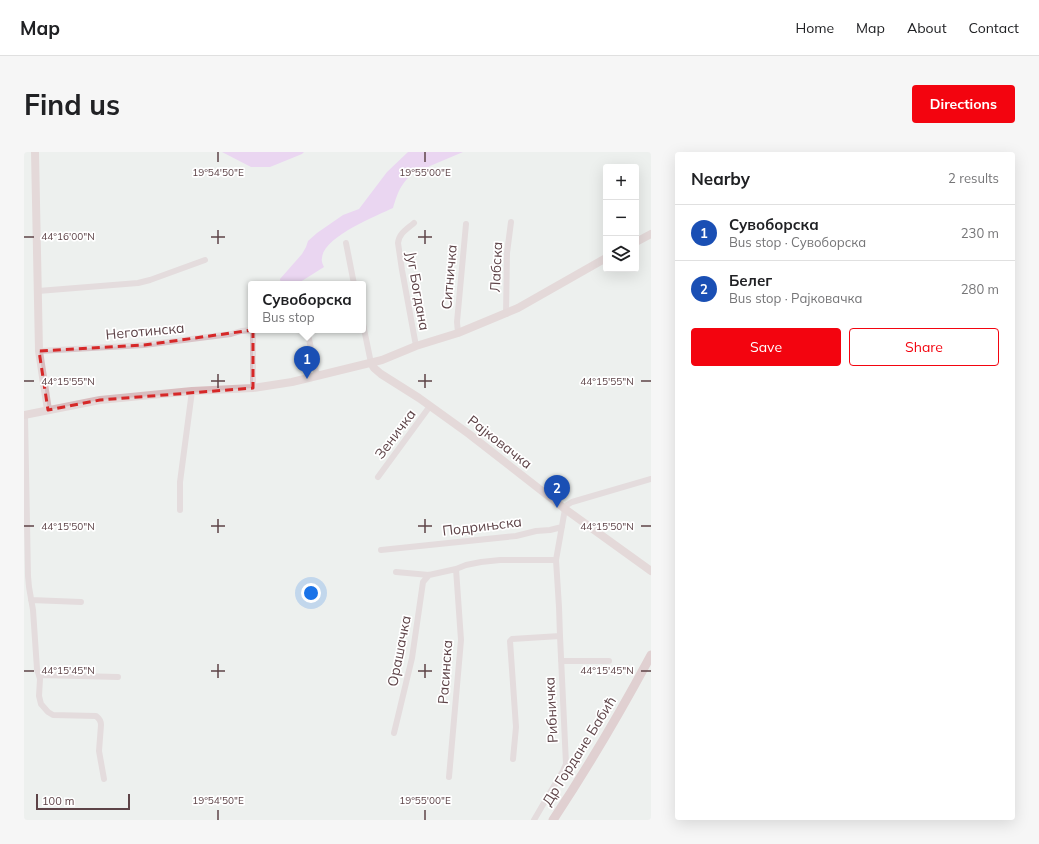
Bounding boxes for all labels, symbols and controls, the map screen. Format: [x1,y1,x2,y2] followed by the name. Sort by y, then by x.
[20,16,60,40] text: Map
[795,19,834,37] text: Home
[856,19,885,37] text: Map
[907,19,947,37] text: About
[969,19,1019,37] text: Contact
[912,85,1015,123] button: Directions
[24,87,120,122] text: Find us
[603,164,639,272] map controls
[603,164,639,200] button: +
[192,166,244,179] text: 19°54'50"E
[399,166,451,179] text: 19°55'00"E
[691,168,750,189] text: Nearby
[948,170,999,186] text: 2 results
[603,200,639,236] button: −
[729,215,819,234] text: Сувоборска
[700,225,708,241] text: 1
[961,225,999,241] text: 230 m
[41,230,95,243] text: 44°16'00"N
[729,234,866,250] text: Bus stop · Сувоборска
[603,236,639,272] button: layers
[486,241,506,293] street label: Лабска
[437,244,461,310] street label: Ситничка
[402,250,434,332] street label: Југ Богдана
[729,271,772,290] text: Белег
[248,281,366,333] popup
[700,281,708,297] text: 2
[961,281,999,297] text: 280 m
[262,290,352,309] text: Сувоборска
[729,290,863,306] text: Bus stop · Рајковачка
[262,309,314,325] text: Bus stop
[105,319,185,343] street label: Неготинска
[691,328,841,366] button: Save
[849,328,999,366] button: Share
[294,346,320,379] pin: 1
[41,375,95,388] text: 44°15'55"N
[580,375,634,388] text: 44°15'55"N
[370,406,420,462] street label: Зеничка
[464,411,536,473] street label: Рајковачка
[544,475,570,508] pin: 2
[441,512,523,540] street label: Подрињска
[41,520,95,533] text: 44°15'50"N
[580,520,634,533] text: 44°15'50"N
[301,583,321,603] your location
[383,614,415,688] street label: Орашачка
[434,639,456,705] street label: Расинска
[41,664,95,677] text: 44°15'45"N
[580,664,634,677] text: 44°15'45"N
[540,677,562,743] street label: Рибничка
[538,693,620,809] street label: Др Гордане Бабић
[36,792,130,811] scale bar
[42,794,74,808] text: 100 m
[192,794,244,807] text: 19°54'50"E
[399,794,451,807] text: 19°55'00"E

